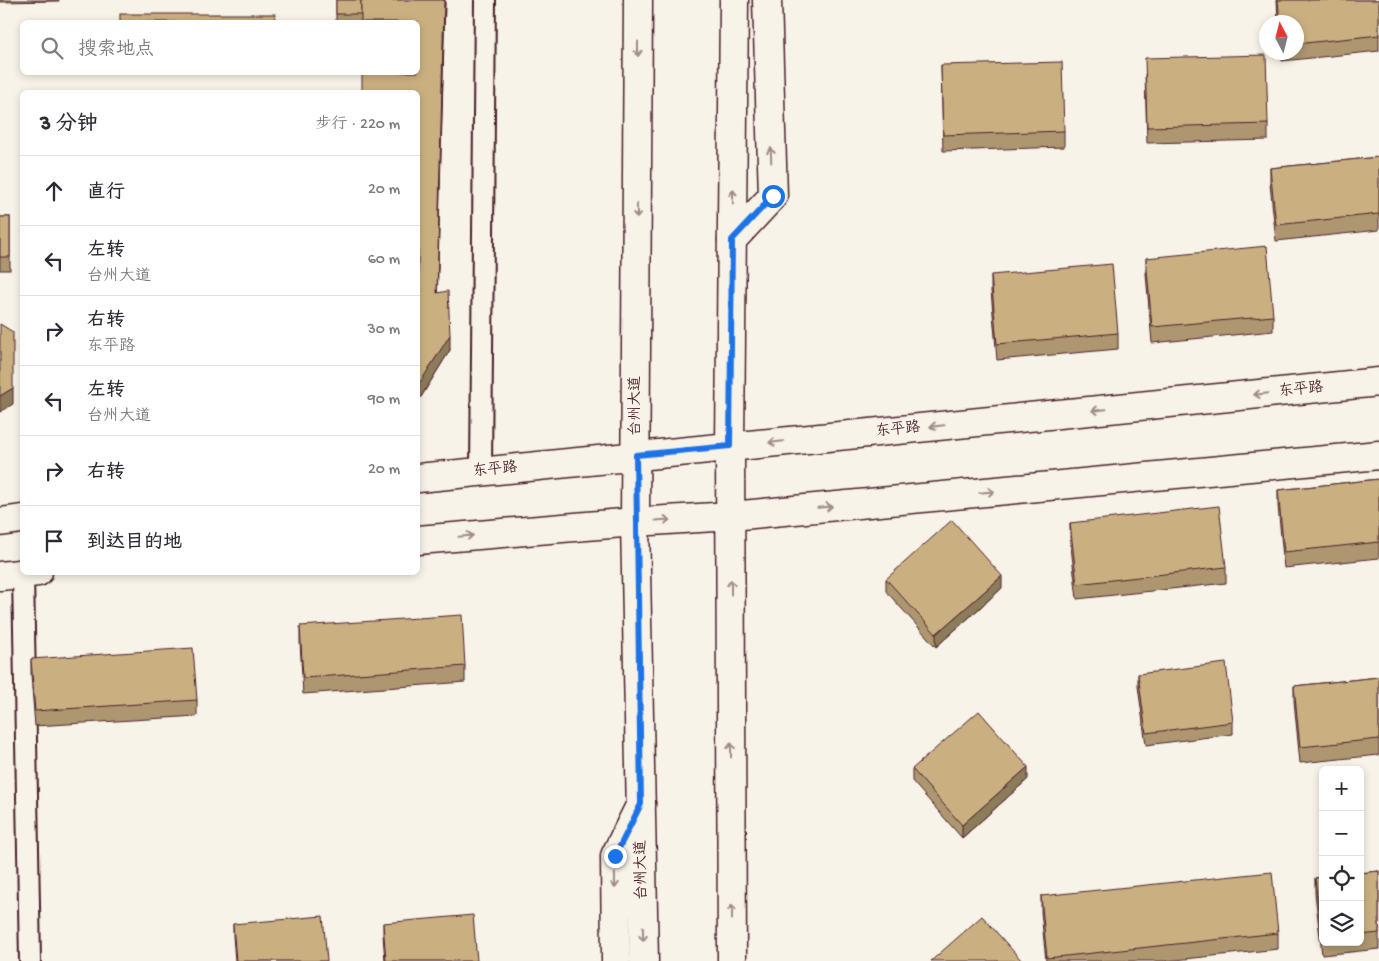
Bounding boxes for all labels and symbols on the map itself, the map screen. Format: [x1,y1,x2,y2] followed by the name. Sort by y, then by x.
[1259,15,1304,60] north arrow
[633,40,643,56] one-way arrow
[767,147,776,163] one-way arrow
[762,185,785,208] route start
[728,190,737,206] one-way arrow
[632,202,642,219] one-way arrow
[627,376,645,436] street label: 台州大道
[1278,379,1324,401] street label: 东平路
[1253,389,1269,399] one-way arrow
[1091,405,1107,415] one-way arrow
[875,419,921,441] street label: 东平路
[930,421,946,431] one-way arrow
[768,437,784,447] one-way arrow
[472,459,518,481] street label: 东平路
[978,487,994,496] one-way arrow
[817,502,833,512] one-way arrow
[655,515,671,524] one-way arrow
[458,531,474,541] one-way arrow
[726,580,736,596] one-way arrow
[727,742,736,758] one-way arrow
[632,840,652,900] street label: 台州大道
[604,845,627,868] route end
[610,873,620,889] one-way arrow
[727,905,737,921] one-way arrow
[638,925,648,941] one-way arrow

